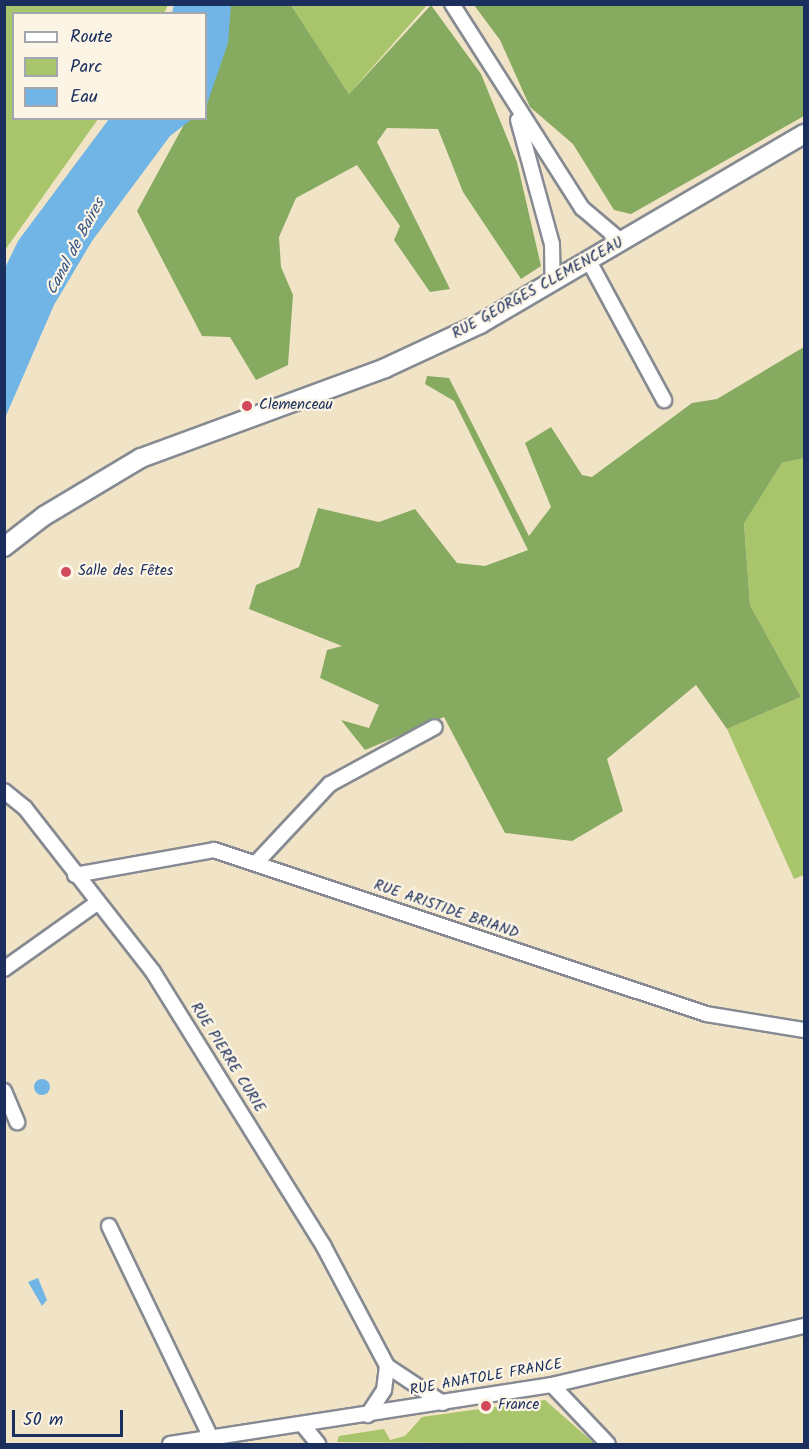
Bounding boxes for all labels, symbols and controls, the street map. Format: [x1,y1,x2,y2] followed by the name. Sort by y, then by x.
[12,12,207,120] legend
[70,23,112,52] text: Route
[70,53,102,82] text: Parc
[70,83,98,112] text: Eau
[43,196,109,298] water label: Canal de Baires
[449,234,627,344] street label: RUE GEORGES CLEMENCEAU
[259,397,333,415] place label: Clemenceau
[240,399,254,413] marker: Clemenceau
[78,563,173,581] place label: Salle des Fêtes
[59,565,73,579] marker: Salle des Fêtes
[371,877,521,943] street label: RUE ARISTIDE BRIAND
[186,1000,268,1116] street label: RUE PIERRE CURIE
[408,1356,564,1400] street label: RUE ANATOLE FRANCE
[498,1397,539,1415] place label: France
[15,1398,126,1436] scale bar
[479,1399,493,1413] marker: France
[23,1406,63,1435] text: 50 m

